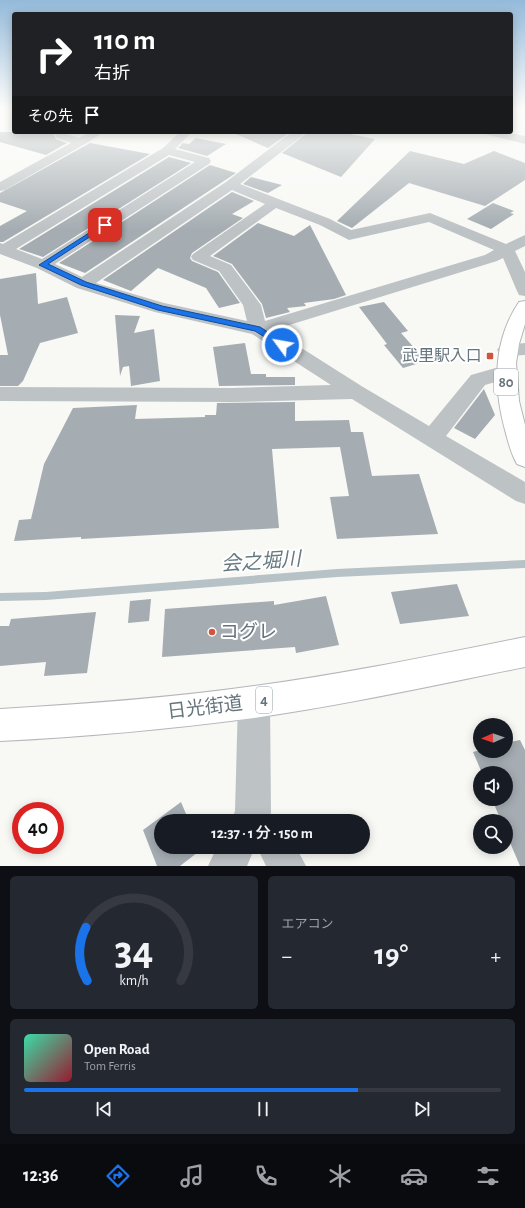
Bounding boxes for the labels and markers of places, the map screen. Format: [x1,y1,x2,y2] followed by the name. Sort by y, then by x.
[88,208,122,242] pin
[402,348,482,364] place label: 武里駅入口
[485,351,495,361] marker: 武里駅入口
[220,622,277,642] place label: コグレ
[207,627,217,637] marker: コグレ

